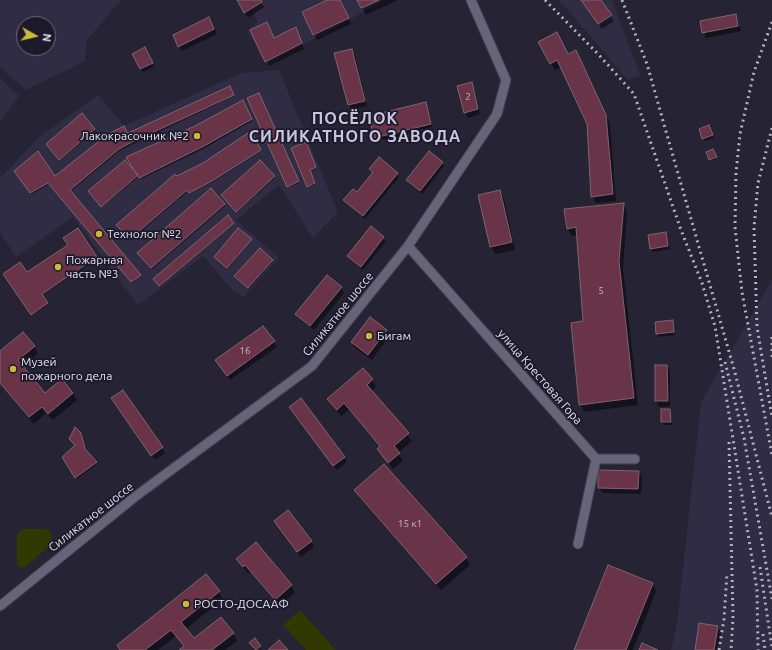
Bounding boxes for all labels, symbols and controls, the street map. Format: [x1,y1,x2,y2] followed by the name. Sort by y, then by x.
[16,16,56,56] north arrow
[40,33,53,42] text: N
[465,91,471,103] house number: 2
[249,109,461,147] district label: ПОСЁЛОК СИЛИКАТНОГО ЗАВОДА
[80,129,189,143] place label: Лакокрасочник №2
[192,131,202,141] marker: Лакокрасочник №2
[107,227,181,241] place label: Технолог №2
[94,229,104,239] marker: Технолог №2
[66,253,123,281] place label: Пожарная часть №3
[53,262,63,272] marker: Пожарная часть №3
[300,269,376,359] street label: Силикатное шоссе
[598,285,604,297] house number: 5
[495,326,585,428] street label: улица Крестовая Гора
[377,329,411,343] place label: Бигам
[364,331,374,341] marker: Бигам
[239,345,251,357] house number: 16
[21,355,112,383] place label: Музей пожарного дела
[8,364,18,374] marker: Музей пожарного дела
[46,479,136,555] street label: Силикатное шоссе
[398,518,422,530] house number: 15 к1
[194,597,289,611] place label: РОСТО-ДОСААФ
[181,599,191,609] marker: РОСТО-ДОСААФ

